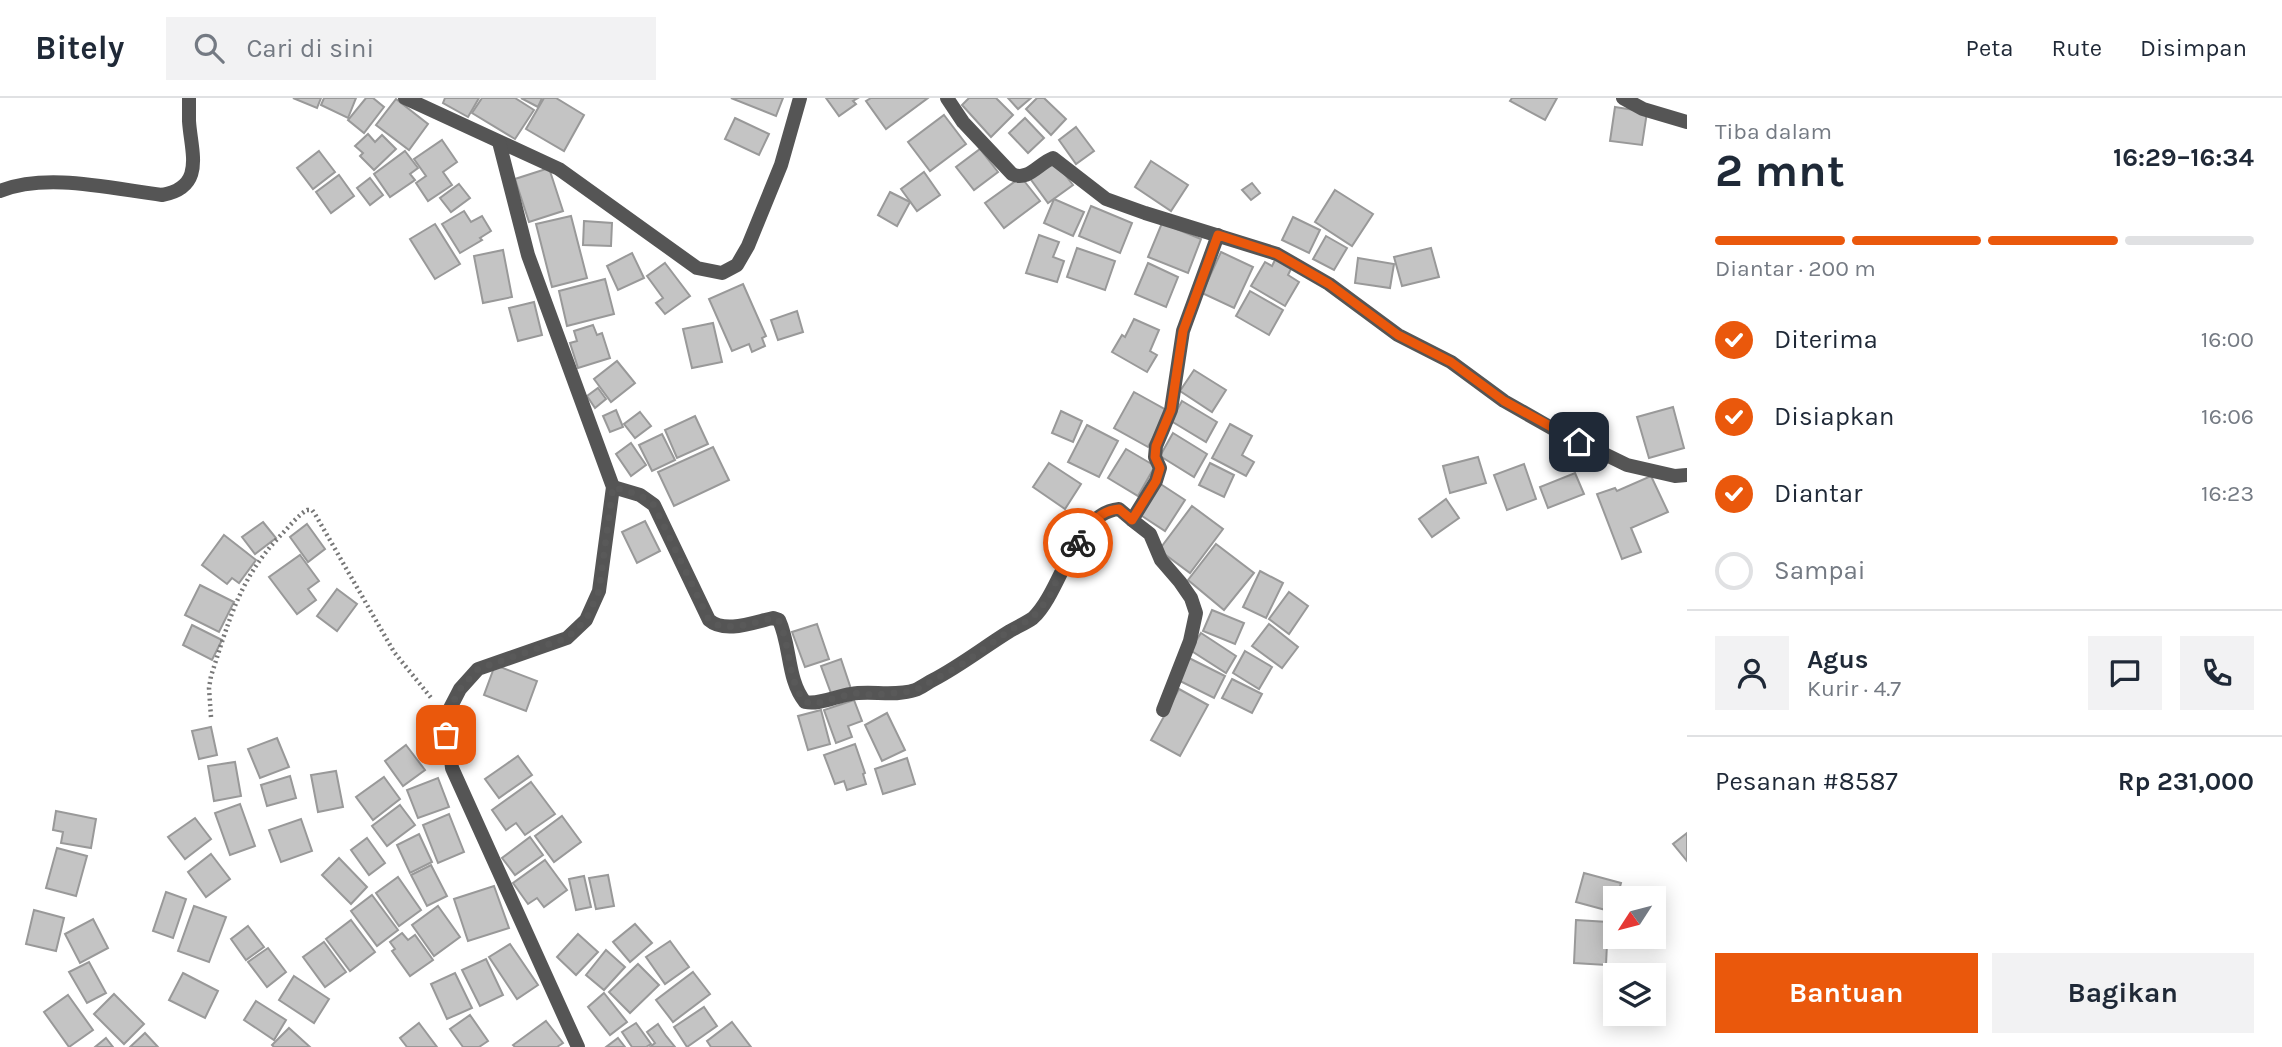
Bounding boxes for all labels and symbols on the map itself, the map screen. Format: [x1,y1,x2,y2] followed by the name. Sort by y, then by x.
[1549,412,1609,472] pin
[1043,508,1113,578] courier
[416,705,476,765] pin
[1603,886,1666,948] north arrow

